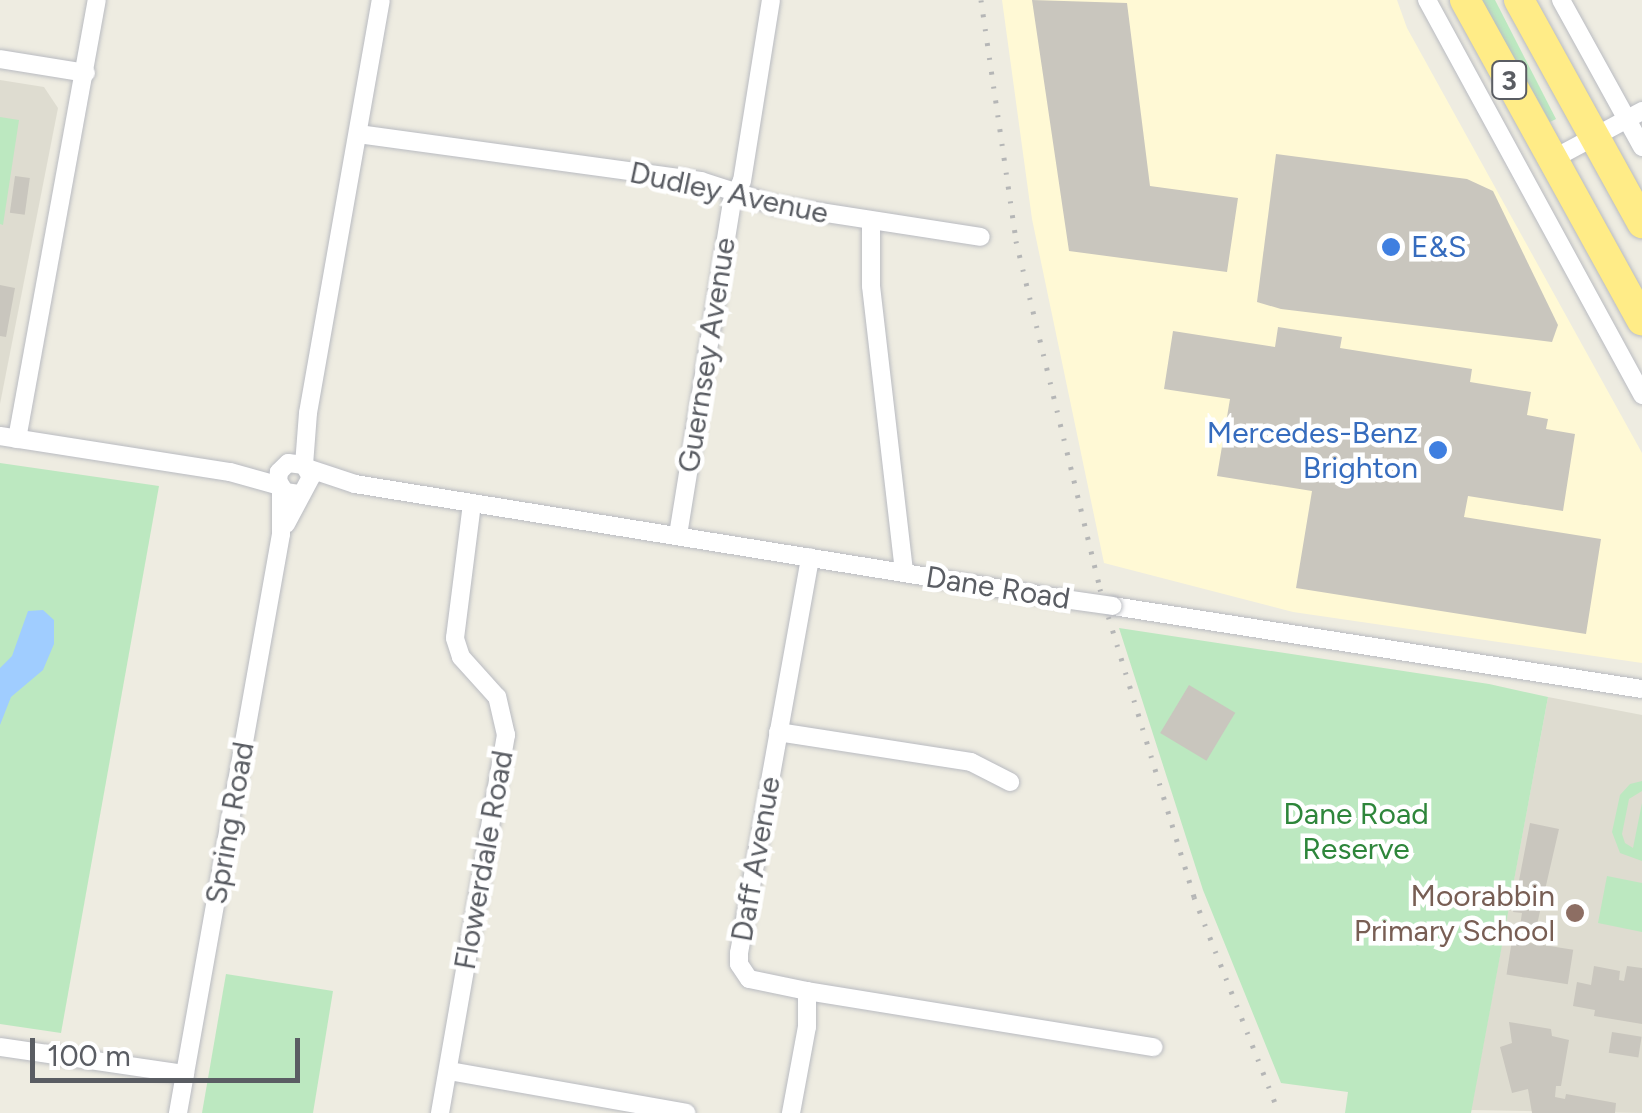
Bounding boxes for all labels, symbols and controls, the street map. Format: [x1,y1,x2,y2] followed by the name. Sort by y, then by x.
[1489,57,1529,103] road number: 3
[626,154,832,232] street label: Dudley Avenue
[1411,229,1466,265] place label: E&S
[671,235,743,475] street label: Guernsey Avenue
[1380,236,1402,258] marker: E&S
[1207,415,1418,486] place label: Mercedes-Benz Brighton
[1427,439,1449,461] marker: Mercedes-Benz Brighton
[923,559,1073,617] street label: Dane Road
[198,739,262,907] street label: Spring Road
[447,748,521,972] street label: Flowerdale Road
[724,774,788,944] street label: Daff Avenue
[1283,796,1429,866] park label: Dane Road Reserve
[1354,878,1555,948] place label: Moorabbin Primary School
[1564,902,1586,924] marker: Moorabbin Primary School
[35,1018,305,1080] scale bar
[47,1037,131,1074] text: 100 m

